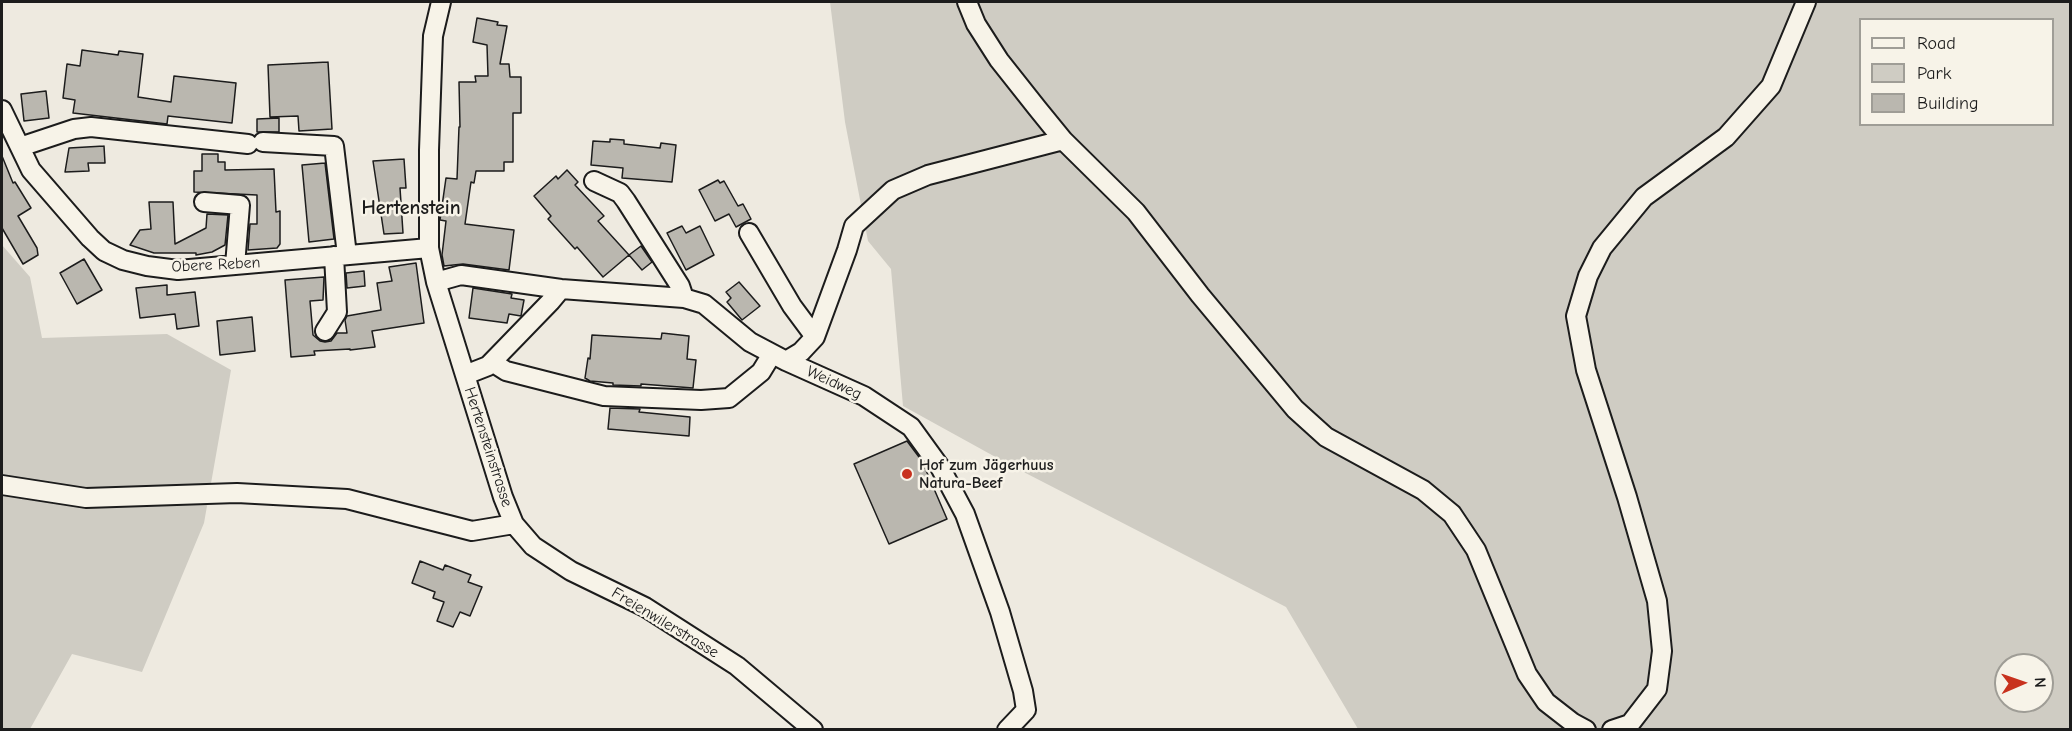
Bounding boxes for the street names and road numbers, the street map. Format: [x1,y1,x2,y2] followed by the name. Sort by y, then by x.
[171,253,261,277] street label: Obere Reben
[803,362,865,404] street label: Weidweg
[460,385,516,509] street label: Hertensteinstrasse
[608,583,722,663] street label: Freienwilerstrasse

